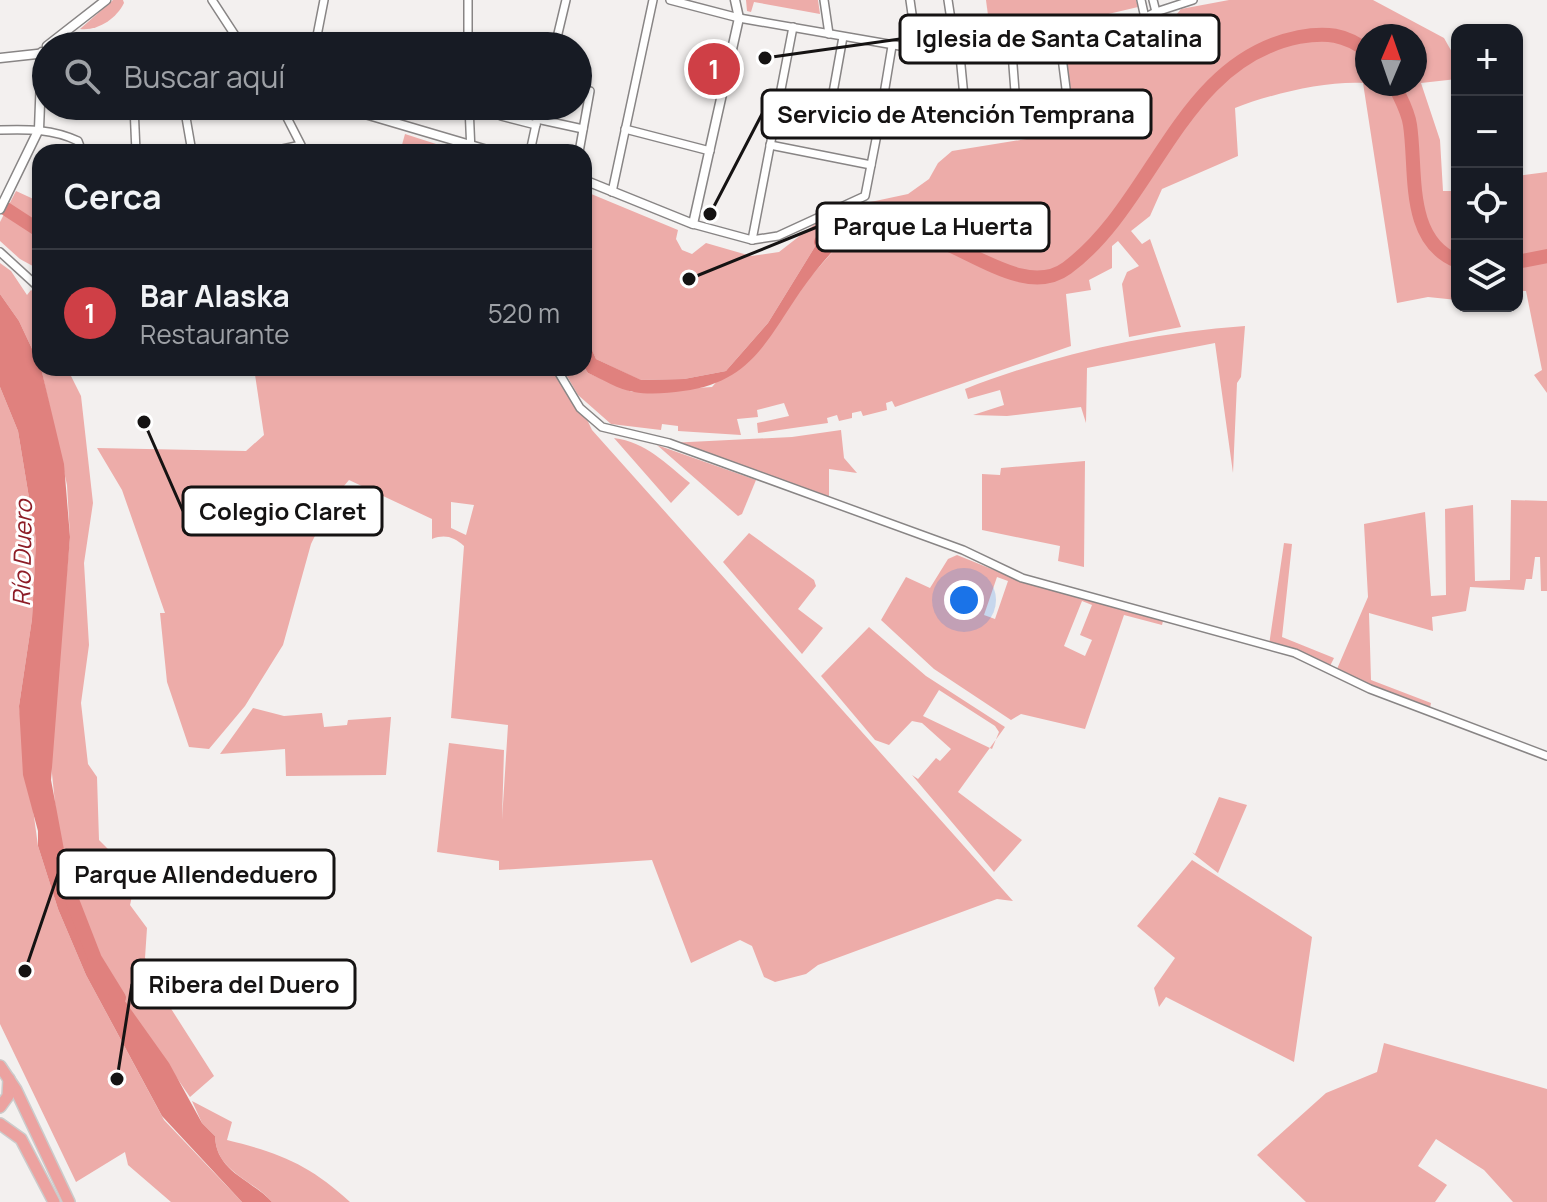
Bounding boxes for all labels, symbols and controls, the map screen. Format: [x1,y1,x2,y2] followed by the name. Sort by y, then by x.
[900,15,1219,63] callout: Iglesia de Santa Catalina
[916,21,1202,54] text: Iglesia de Santa Catalina
[1355,24,1427,96] north arrow
[1451,24,1523,312] map controls
[1451,24,1523,96] button: +
[32,32,592,120] search box
[688,39,740,99] pin: 1
[60,54,104,98] icon: search
[124,56,285,97] text: Buscar aquí
[762,90,1151,138] callout: Servicio de Atención Temprana
[1451,96,1523,168] button: −
[777,97,1135,130] text: Servicio de Atención Temprana
[1451,168,1523,240] button: locate
[64,173,162,219] text: Cerca
[817,203,1049,251] callout: Parque La Huerta
[833,209,1033,242] text: Parque La Huerta
[1451,240,1523,312] button: layers
[140,275,290,316] text: Bar Alaska
[84,295,96,331] text: 1
[488,295,560,331] text: 520 m
[140,316,289,352] text: Restaurante
[183,487,382,535] callout: Colegio Claret
[199,494,367,527] text: Colegio Claret
[4,498,39,607] water label: Río Duero
[944,580,984,620] your location
[58,850,334,898] callout: Parque Allendeduero
[74,857,318,890] text: Parque Allendeduero
[132,960,355,1008] callout: Ribera del Duero
[149,967,339,1000] text: Ribera del Duero

